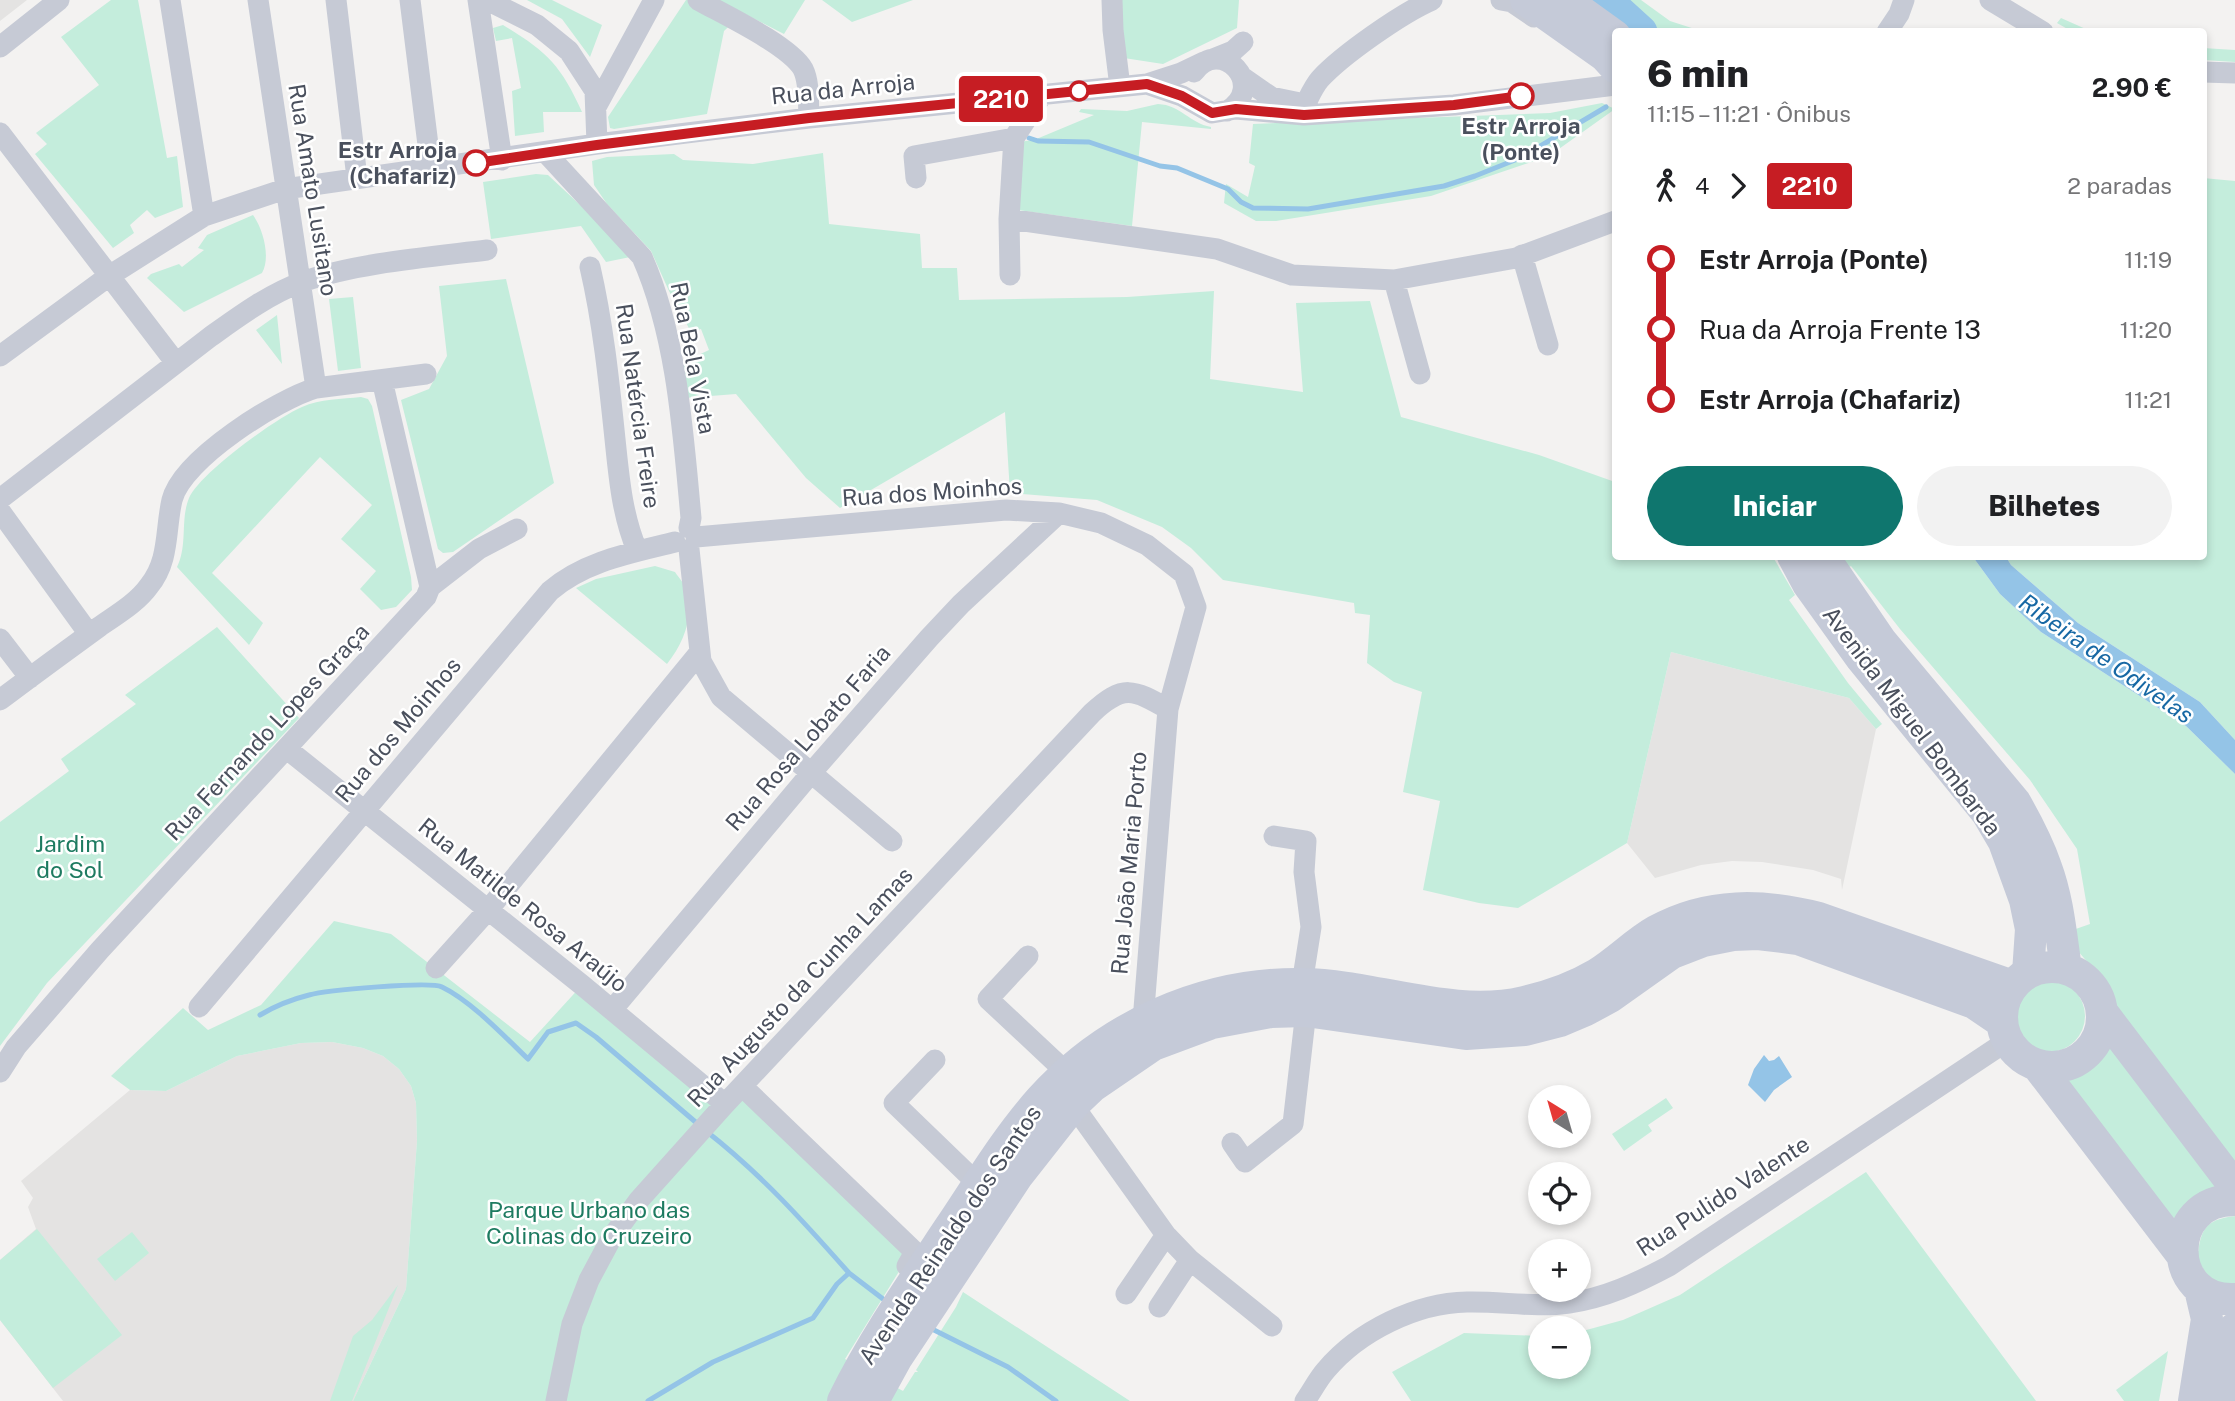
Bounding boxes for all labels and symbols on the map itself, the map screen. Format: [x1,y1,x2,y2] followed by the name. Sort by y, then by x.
[770,68,916,109] street label: Rua da Arroja
[952,76,1050,122] line badge: 2210
[1069,81,1089,101] unlabelled marker
[283,82,344,298] street label: Rua Amato Lusitano
[1508,83,1534,109] marker: Estr Arroja (Ponte)
[1461,112,1581,165] place label: Estr Arroja (Ponte)
[338,136,457,189] place label: Estr Arroja (Chafariz)
[463,150,489,176] marker: Estr Arroja (Chafariz)
[666,280,721,436] street label: Rua Bela Vista
[611,302,666,510] street label: Rua Natércia Freire
[841,472,1023,511] street label: Rua dos Moinhos
[2014,588,2199,729] water label: Ribeira de Odivelas
[1818,601,2007,840] street label: Avenida Miguel Bombarda
[159,618,374,846] street label: Rua Fernando Lopes Graça
[720,639,896,836] street label: Rua Rosa Lobato Faria
[329,652,466,808] street label: Rua dos Moinhos
[1105,750,1152,976] street label: Rua João Maria Porto
[413,812,633,997] street label: Rua Matilde Rosa Araújo
[35,830,105,883] park label: Jardim do Sol
[681,861,918,1112] street label: Rua Augusto da Cunha Lamas
[1528,1085,1591,1148] north arrow
[853,1100,1046,1369] street label: Avenida Reinaldo dos Santos
[1631,1130,1814,1261] street label: Rua Pulido Valente
[486,1196,692,1249] park label: Parque Urbano das Colinas do Cruzeiro

